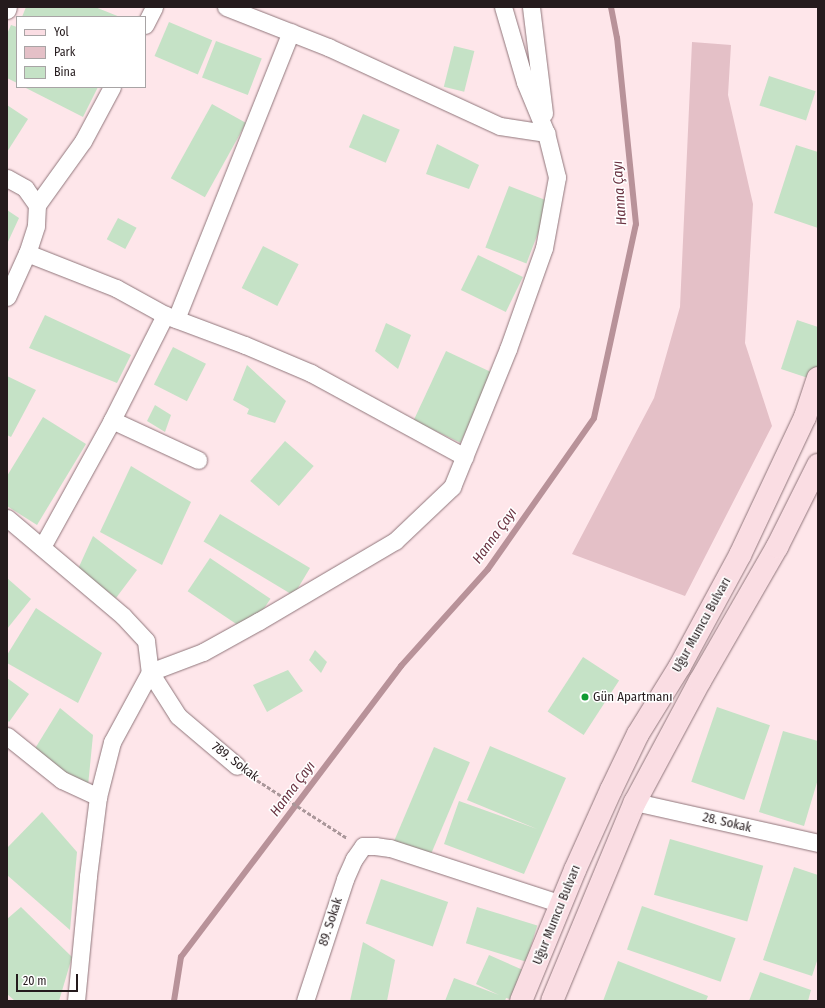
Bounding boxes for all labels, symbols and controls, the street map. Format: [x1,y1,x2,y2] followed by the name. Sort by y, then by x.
[16,16,146,88] legend
[54,25,69,39] text: Yol
[54,45,75,59] text: Park
[54,65,76,79] text: Bina
[609,160,631,226] water label: Hanna Çayı
[469,505,521,567] water label: Hanna Çayı
[669,575,735,675] street label: Uğur Mumcu Bulvarı
[593,689,672,705] place label: Gün Apartmanı
[580,692,590,702] marker: Gün Apartmanı
[208,739,262,785] street label: 789. Sokak
[267,758,319,820] water label: Hanna Çayı
[701,810,753,836] street label: 28. Sokak
[530,863,584,967] street label: Uğur Mumcu Bulvarı
[316,896,346,948] street label: 89. Sokak
[18,966,80,992] scale bar
[23,974,47,988] text: 20 m

